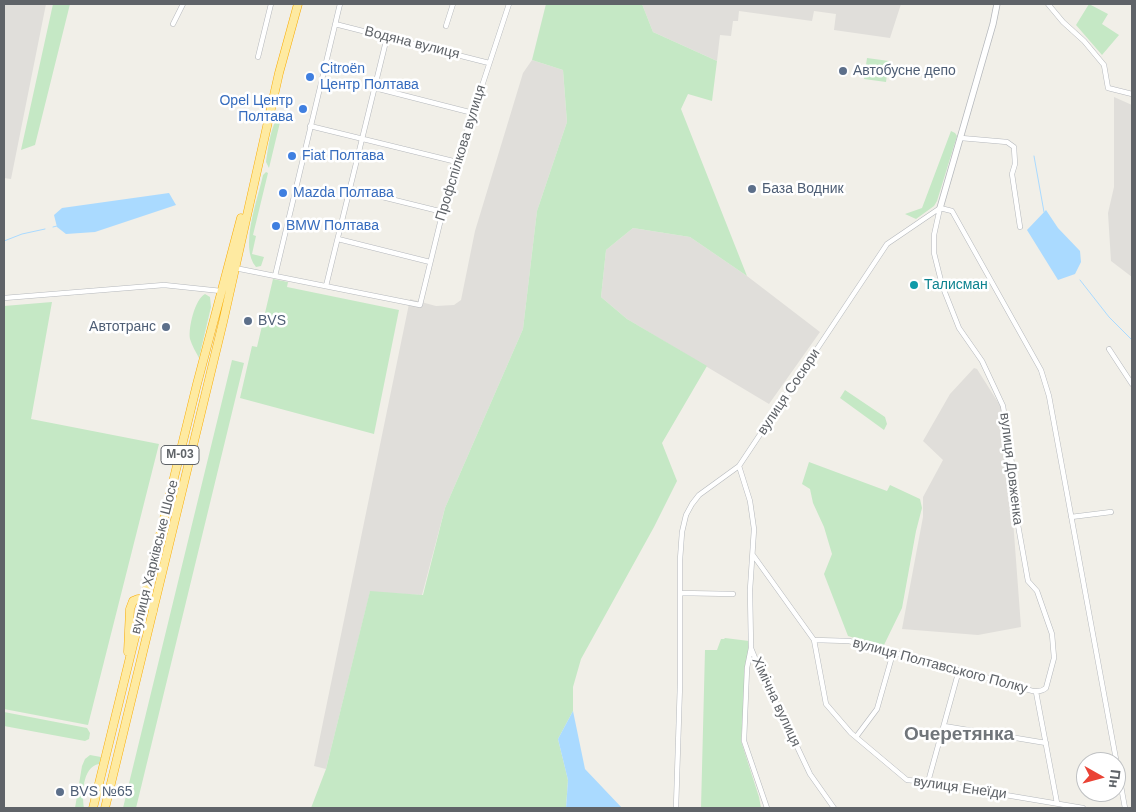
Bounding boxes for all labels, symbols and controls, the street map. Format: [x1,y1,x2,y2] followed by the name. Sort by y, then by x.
[363,23,461,63] street label: Водяна вулиця
[320,61,419,94] place label: Citroën Центр Полтава
[853,63,956,79] place label: Автобусне депо
[837,65,849,77] marker: Автобусне депо
[304,71,316,83] marker: Citroën Центр Полтава
[432,83,490,223] street label: Профспілкова вулиця
[219,93,293,125] place label: Opel Центр Полтава
[297,103,309,115] marker: Opel Центр Полтава
[302,148,384,164] place label: Fiat Полтава
[286,150,298,162] marker: Fiat Полтава
[762,181,844,197] place label: База Водник
[746,183,758,195] marker: База Водник
[293,185,394,201] place label: Mazda Полтава
[277,187,289,199] marker: Mazda Полтава
[286,218,379,234] place label: BMW Полтава
[270,220,282,232] marker: BMW Полтава
[924,277,988,293] place label: Талисман
[908,279,920,291] marker: Талисман
[258,313,286,329] place label: BVS
[242,315,254,327] marker: BVS
[89,319,156,335] place label: Автотранс
[160,321,172,333] marker: Автотранс
[754,346,824,438] street label: вулиця Сосюри
[996,412,1026,526] street label: вулиця Довженка
[161,446,199,464] road number: М-03
[128,478,182,636] street label: вулиця Харківське Шосе
[851,635,1029,697] street label: вулиця Полтавського Полку
[748,654,804,750] street label: Хімічна вулиця
[904,724,1014,746] district label: Очеретянка
[1076,752,1126,802] north arrow
[1106,769,1124,789] text: Пн
[912,773,1008,803] street label: вулиця Енеїди
[70,784,132,800] place label: BVS №65
[54,786,66,798] marker: BVS №65

